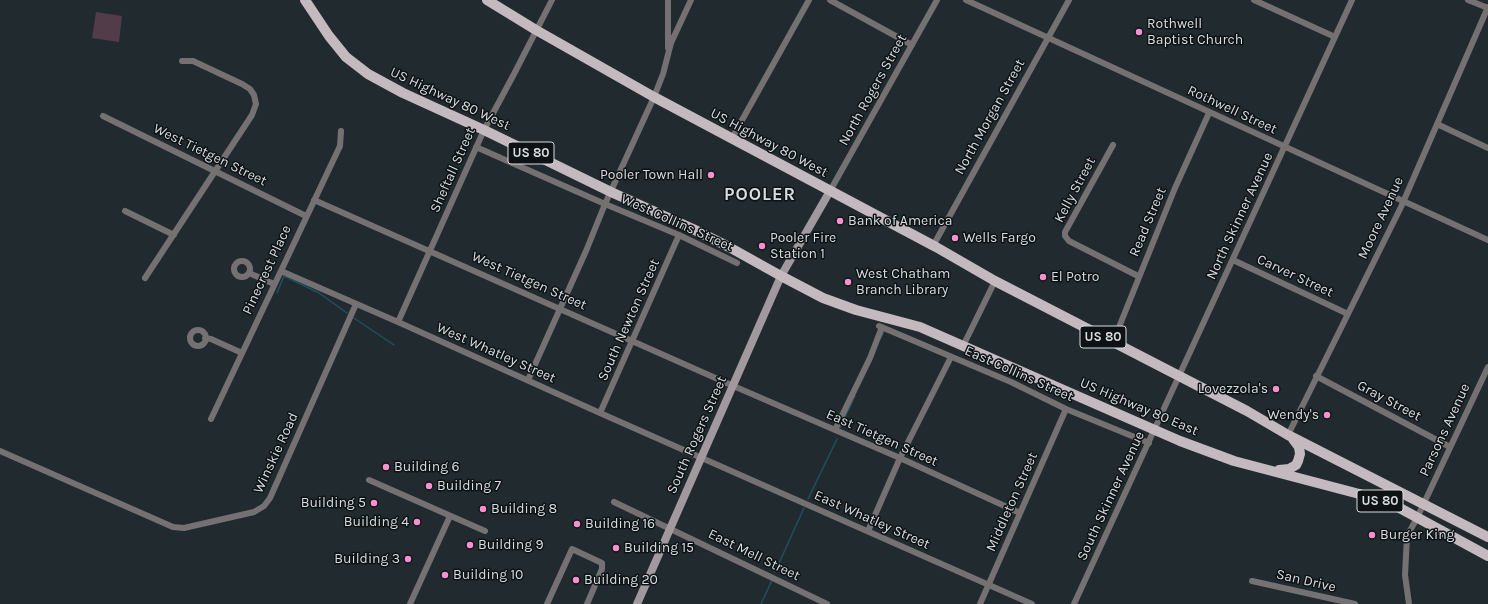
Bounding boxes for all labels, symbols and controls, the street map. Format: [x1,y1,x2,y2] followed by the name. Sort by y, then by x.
[1147,16,1243,48] place label: Rothwell Baptist Church
[1134,27,1144,37] marker: Rothwell Baptist Church
[835,31,911,149] street label: North Rogers Street
[951,56,1029,178] street label: North Morgan Street
[387,64,513,134] street label: US Highway 80 West
[1185,82,1279,138] street label: Rothwell Street
[707,105,831,181] street label: US Highway 80 West
[151,120,269,190] street label: West Tietgen Street
[427,125,479,215] street label: Sheftall Street
[508,142,554,164] road number: US 80
[1203,150,1277,282] street label: North Skinner Avenue
[1051,154,1099,226] street label: Kelly Street
[600,167,703,183] place label: Pooler Town Hall
[706,170,716,180] marker: Pooler Town Hall
[1355,174,1407,262] street label: Moore Avenue
[724,184,796,206] district label: POOLER
[1126,185,1170,259] street label: Read Street
[618,191,736,255] street label: West Collins Street
[848,213,952,229] place label: Bank of America
[835,216,845,226] marker: Bank of America
[239,223,295,317] street label: Pinecrest Place
[770,230,836,262] place label: Pooler Fire Station 1
[963,230,1036,246] place label: Wells Fargo
[950,233,960,243] marker: Wells Fargo
[757,241,767,251] marker: Pooler Fire Station 1
[469,248,589,314] street label: West Tietgen Street
[1254,251,1336,301] street label: Carver Street
[595,256,663,384] street label: South Newton Street
[856,266,950,298] place label: West Chatham Branch Library
[1051,269,1099,285] place label: El Potro
[1038,272,1048,282] marker: El Potro
[843,277,853,287] marker: West Chatham Branch Library
[434,319,558,387] street label: West Whatley Street
[1080,326,1126,348] road number: US 80
[962,342,1076,406] street label: East Collins Street
[663,374,731,496] street label: South Rogers Street
[1077,374,1201,440] street label: US Highway 80 East
[1354,377,1424,425] street label: Gray Street
[1198,381,1268,397] place label: Lovezzola's
[1416,381,1474,479] street label: Parsons Avenue
[1271,384,1281,394] marker: Lovezzola's
[824,406,940,470] street label: East Tietgen Street
[1267,407,1319,423] place label: Wendy's
[250,410,302,496] street label: Winskie Road
[1322,410,1332,420] marker: Wendy's
[1074,429,1148,563] street label: South Skinner Avenue
[983,450,1041,554] street label: Middleton Street
[394,459,459,475] place label: Building 6
[381,462,391,472] marker: Building 6
[437,478,501,494] place label: Building 7
[424,481,434,491] marker: Building 7
[812,487,932,553] street label: East Whatley Street
[1357,490,1403,512] road number: US 80
[301,495,366,511] place label: Building 5
[369,498,379,508] marker: Building 5
[491,501,557,517] place label: Building 8
[478,504,488,514] marker: Building 8
[344,514,409,530] place label: Building 4
[585,516,655,532] place label: Building 16
[412,517,422,527] marker: Building 4
[572,519,582,529] marker: Building 16
[705,525,803,585] street label: East Mell Street
[1380,527,1455,543] place label: Burger King
[1367,530,1377,540] marker: Burger King
[478,537,544,553] place label: Building 9
[465,540,475,550] marker: Building 9
[624,540,694,556] place label: Building 15
[611,543,621,553] marker: Building 15
[334,551,400,567] place label: Building 3
[403,554,413,564] marker: Building 3
[1275,566,1337,596] street label: San Drive
[453,567,523,583] place label: Building 10
[440,570,450,580] marker: Building 10
[584,572,658,588] place label: Building 20
[571,575,581,585] marker: Building 20

